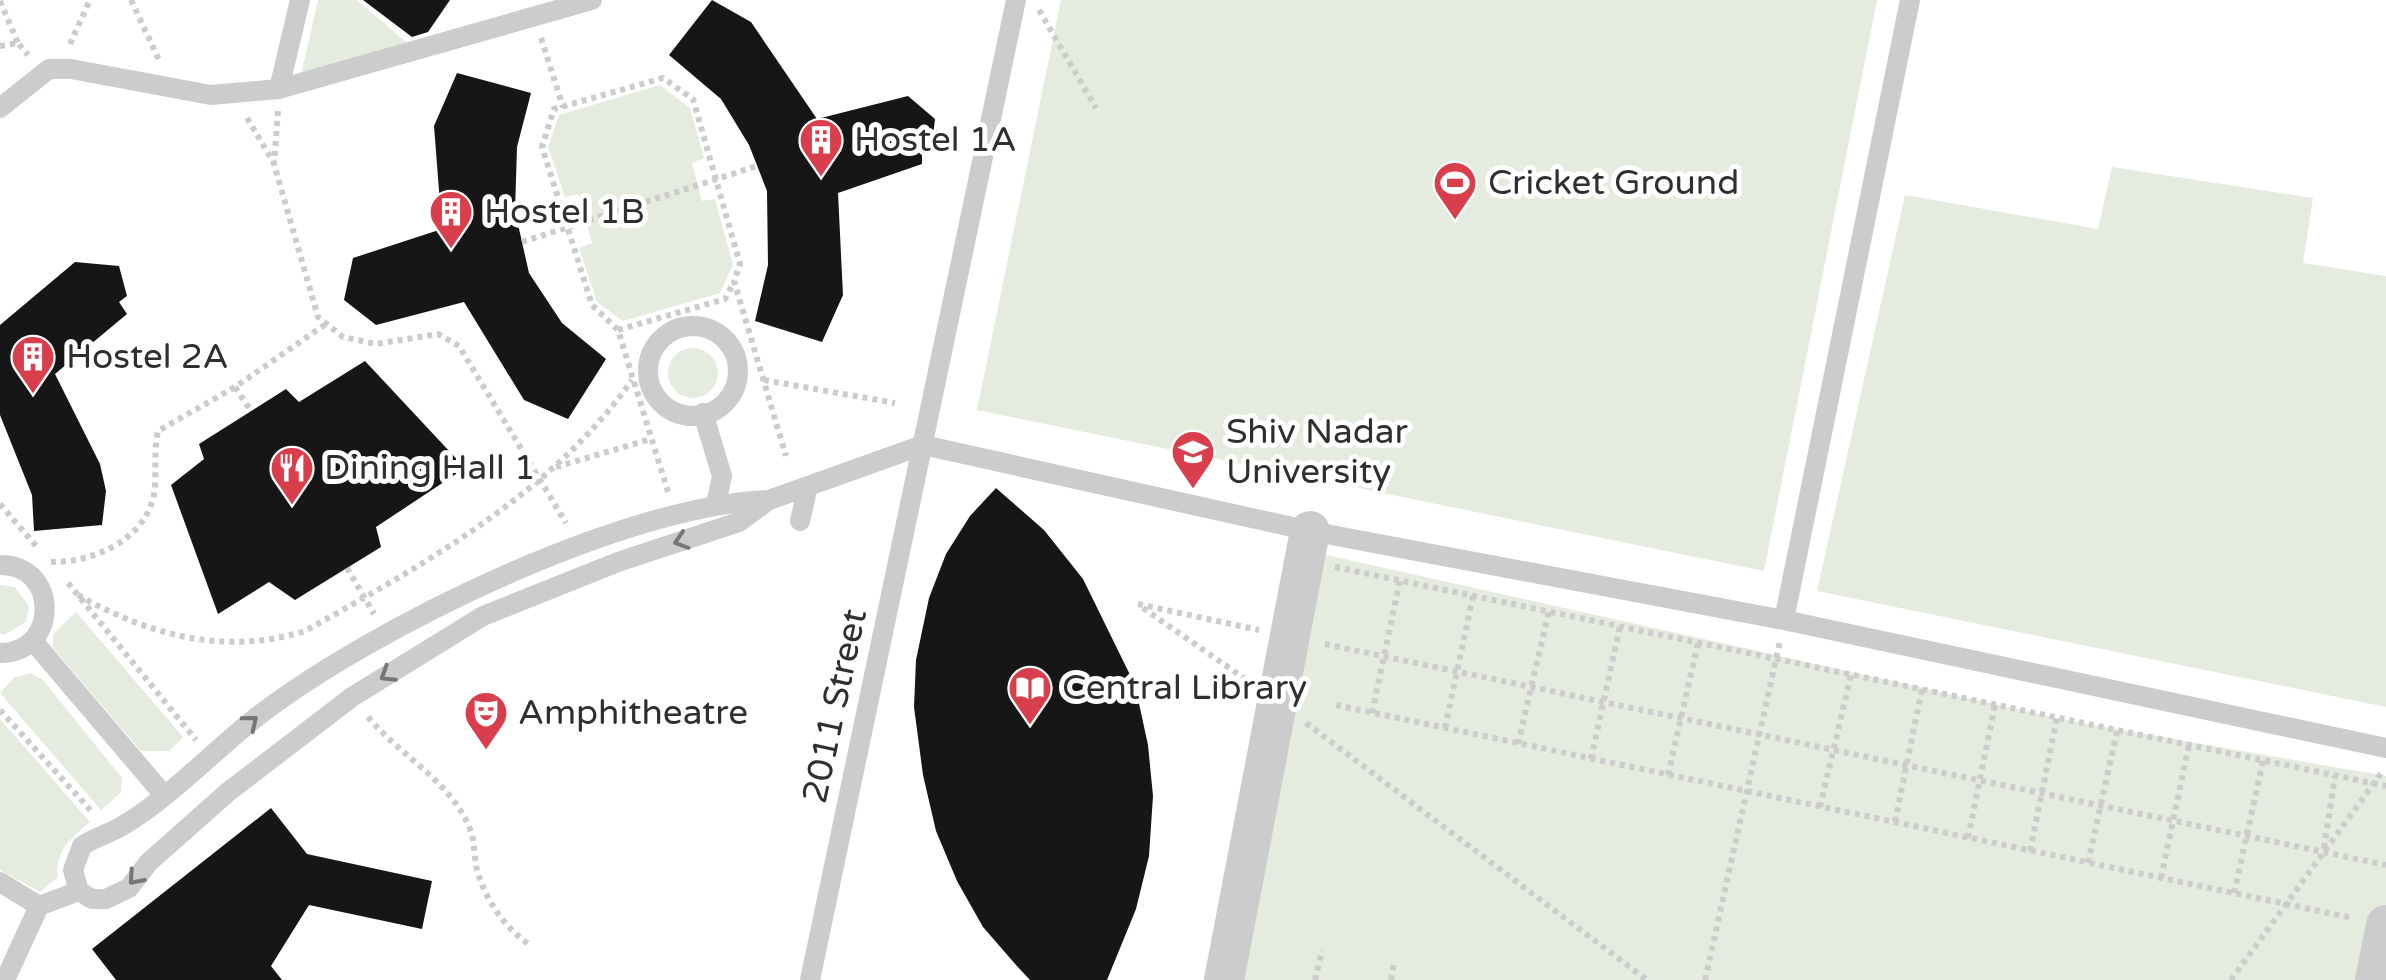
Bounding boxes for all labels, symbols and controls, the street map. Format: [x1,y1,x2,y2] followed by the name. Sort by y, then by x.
[798,117,844,178] building icon: Hostel 1A
[854,119,1017,161] place label: Hostel 1A
[1432,160,1478,221] sports icon: Cricket Ground
[1488,162,1739,204] place label: Cricket Ground
[428,189,474,250] building icon: Hostel 1B
[484,191,645,233] place label: Hostel 1B
[10,334,56,395] building icon: Hostel 2A
[66,336,229,378] place label: Hostel 2A
[1226,411,1408,493] place label: Shiv Nadar University
[1170,429,1216,490] school or university icon: Shiv Nadar University
[269,445,315,506] restaurant icon: Dining Hall 1
[324,447,536,489] place label: Dining Hall 1
[674,529,691,549] one-way arrow
[794,605,876,807] street label: 2011 Street
[380,663,398,682] one-way arrow
[1007,665,1053,726] library icon: Central Library
[1062,667,1307,709] place label: Central Library
[463,690,509,751] theatre icon: Amphitheatre
[518,692,748,734] place label: Amphitheatre
[239,716,257,734] one-way arrow
[129,867,147,885] one-way arrow

